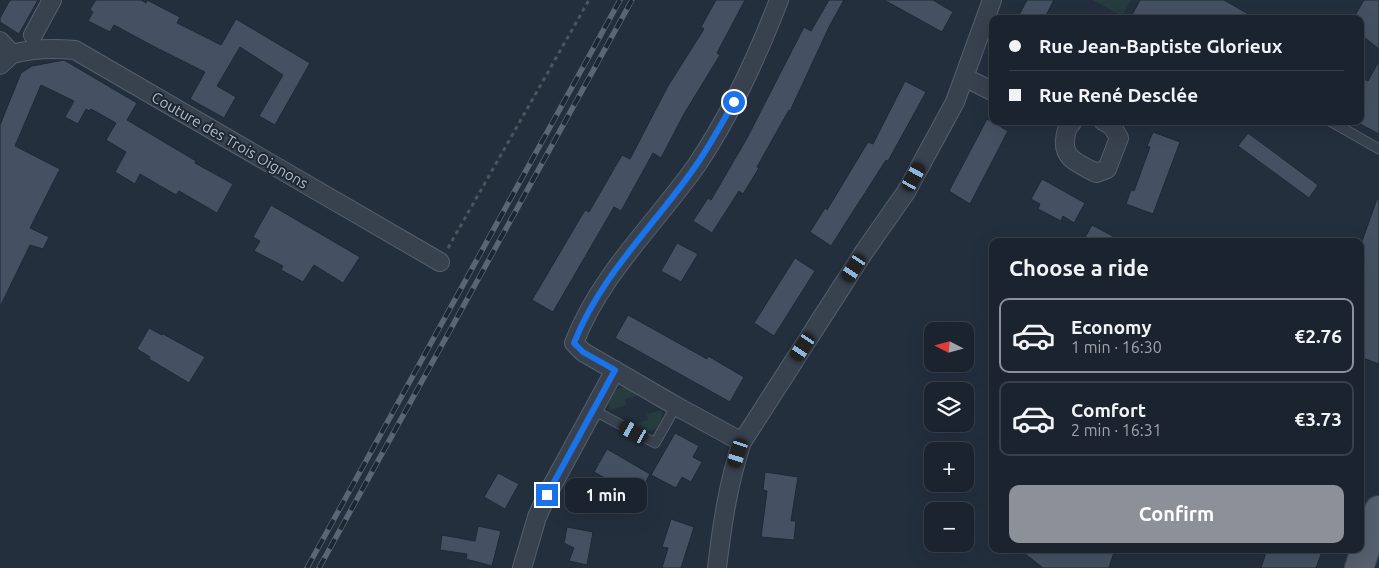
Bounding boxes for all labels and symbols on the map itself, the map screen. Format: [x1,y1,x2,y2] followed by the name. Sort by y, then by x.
[149,88,311,192] street label: Couture des Trois Oignons
[723,91,745,113] route start
[900,160,927,194] car
[839,251,868,285] car
[924,322,974,372] north arrow
[788,330,817,364] car
[617,418,650,446] car
[726,436,749,470] car
[564,478,647,512] callout: 1 min
[536,484,558,506] route end

